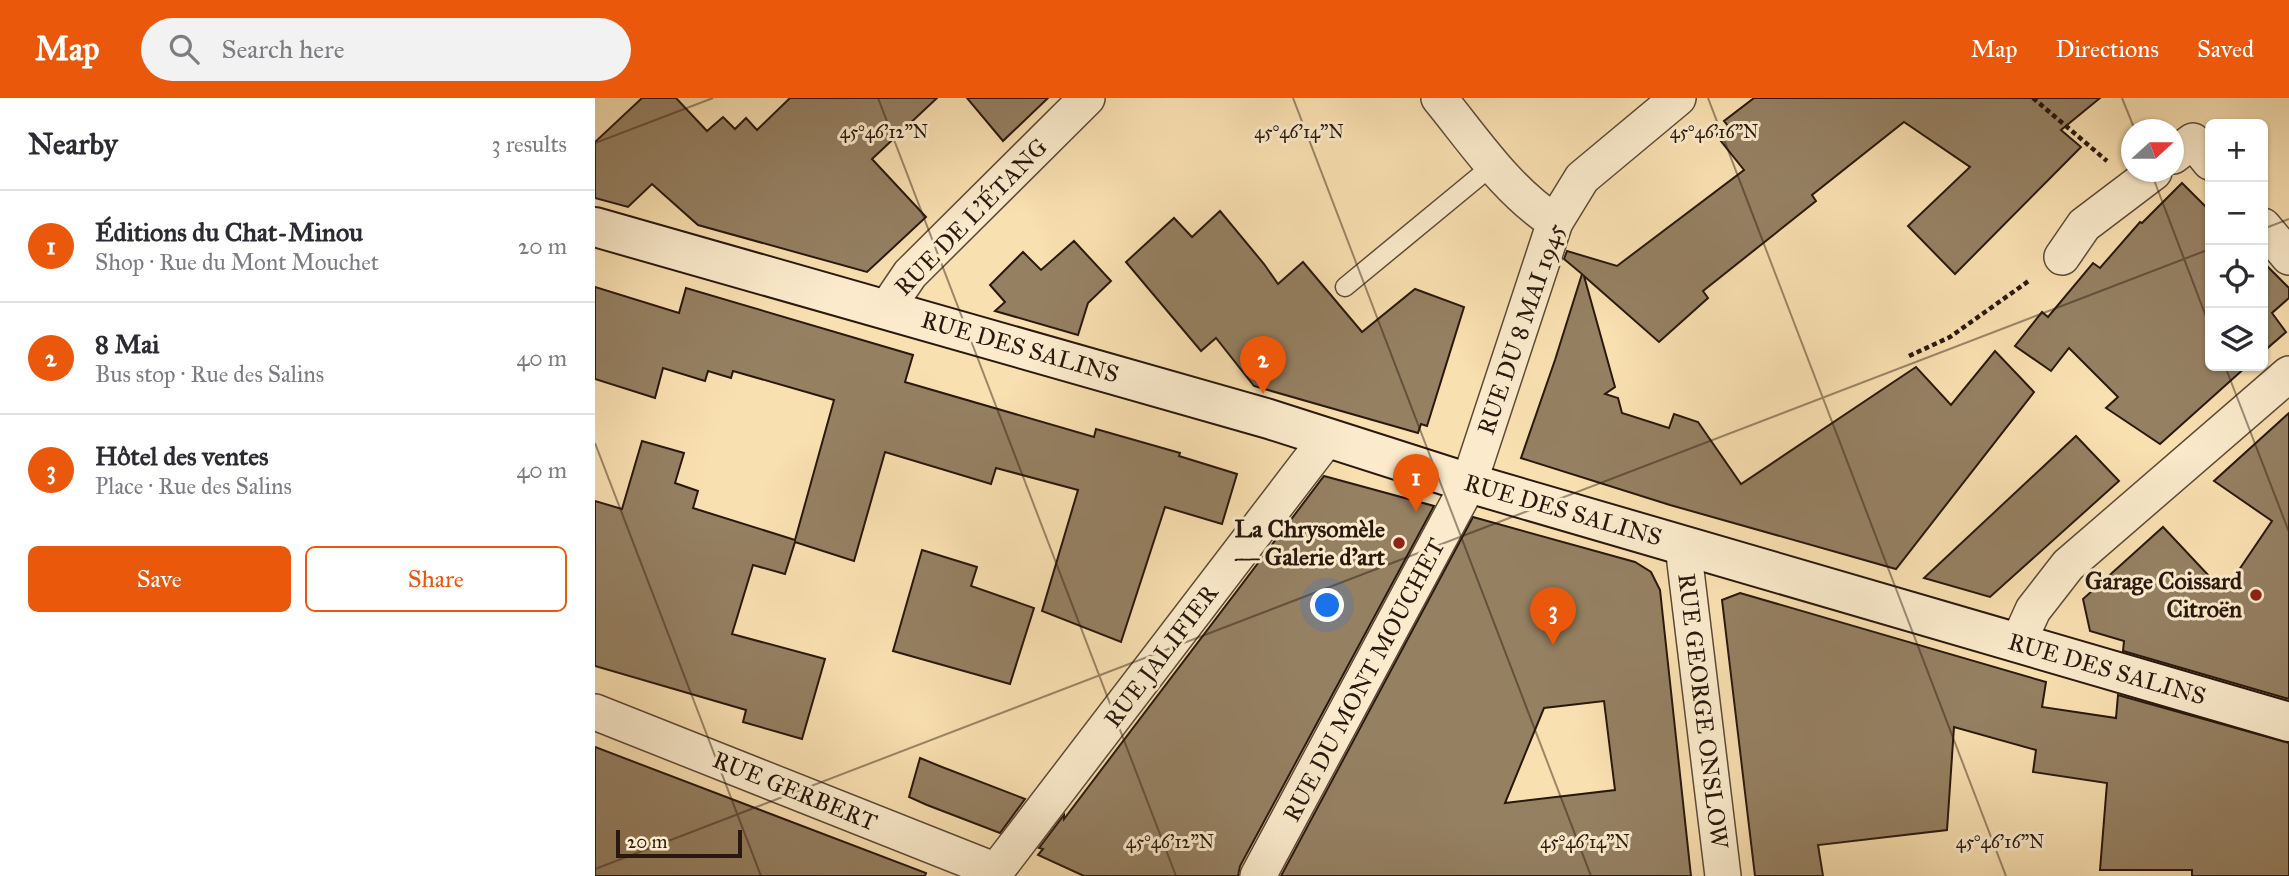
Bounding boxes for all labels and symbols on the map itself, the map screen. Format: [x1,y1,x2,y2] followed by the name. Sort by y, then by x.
[2121,119,2184,182] north arrow
[840,121,928,143] text: 45°46'12"N
[1254,121,1344,143] text: 45°46'14"N
[1670,121,1758,143] text: 45°46'16"N
[888,132,1054,302] street label: RUE DE L'ÉTANG
[1471,220,1571,438] street label: RUE DU 8 MAI 1945
[918,304,1122,390] street label: RUE DES SALINS
[1240,336,1286,394] pin: 2
[1393,454,1439,512] pin: 1
[1461,467,1665,553] street label: RUE DES SALINS
[1234,514,1385,572] place label: La Chrysomèle — Galerie d'art
[1276,533,1452,827] street label: RUE DU MONT MOUCHET
[1391,535,1407,551] marker: La Chrysomèle — Galerie d'art
[2085,566,2243,624] place label: Garage Coissard Citroën
[1671,572,1735,851] street label: RUE GEORGE ONSLOW
[1098,578,1225,733] street label: RUE JALIFIER
[1530,587,1576,645] pin: 3
[2248,587,2264,603] marker: Garage Coissard Citroën
[1310,588,1344,622] your location
[2005,626,2209,712] street label: RUE DES SALINS
[708,744,882,838] street label: RUE GERBERT
[616,827,742,859] scale bar
[1126,831,1214,853] text: 45°46'12"N
[1540,831,1630,853] text: 45°46'14"N
[1956,831,2044,853] text: 45°46'16"N

